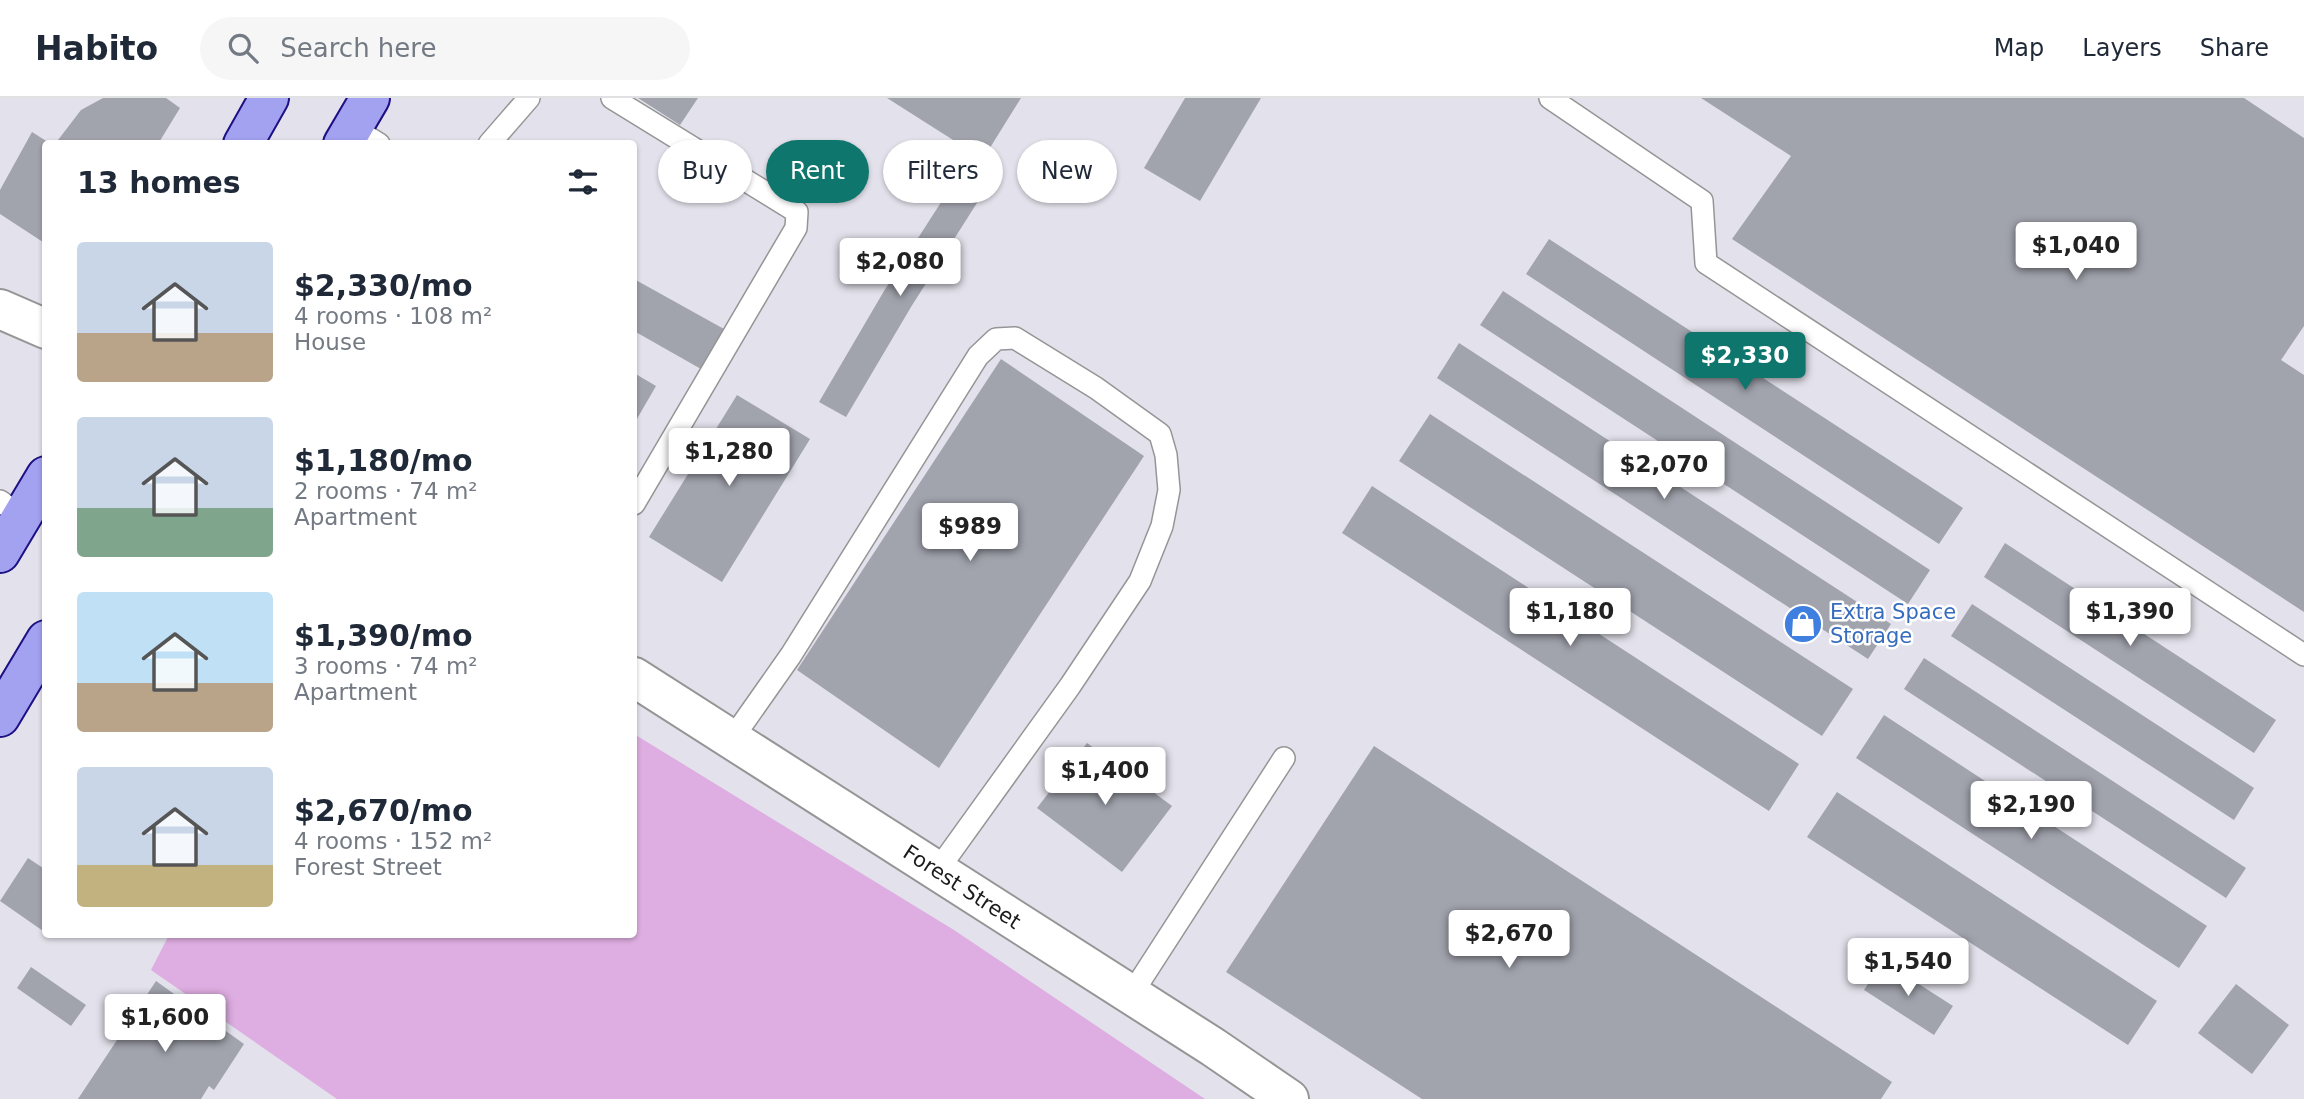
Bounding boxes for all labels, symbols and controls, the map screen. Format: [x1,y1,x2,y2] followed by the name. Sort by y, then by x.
[200,17,690,80] search box
[35,29,158,68] text: Habito
[224,29,262,67] icon: search
[280,33,436,63] text: Search here
[1994,34,2044,62] text: Map
[2082,34,2162,62] text: Layers
[2200,34,2269,62] text: Share
[658,140,752,203] chip: Buy
[766,140,869,203] chip: Rent
[883,140,1003,203] chip: Filters
[1017,140,1117,203] chip: New
[564,163,602,201] icon: filters
[77,165,241,200] text: 13 homes
[2019,222,2133,282] pin: $1,040
[2032,232,2120,258] text: $1,040
[843,238,957,298] pin: $2,080
[856,248,944,274] text: $2,080
[294,268,473,303] text: $2,330/mo
[133,270,217,354] icon: home
[294,303,492,329] text: 4 rooms · 108 m²
[294,329,366,355] text: House
[1688,332,1802,392] pin: $2,330
[1701,342,1789,368] text: $2,330
[672,428,786,488] pin: $1,280
[685,438,773,464] text: $1,280
[1607,442,1721,501] pin: $2,070
[294,443,473,478] text: $1,180/mo
[133,445,217,529] icon: home
[1620,451,1708,477] text: $2,070
[294,478,478,504] text: 2 rooms · 74 m²
[294,504,417,530] text: Apartment
[929,504,1011,563] pin: $989
[938,513,1002,539] text: $989
[1513,588,1627,648] pin: $1,180
[2073,588,2187,648] pin: $1,390
[1526,598,1614,624] text: $1,180
[2086,598,2174,624] text: $1,390
[1830,600,1956,648] place label: Extra Space Storage
[1782,603,1824,645] shop icon: Extra Space Storage
[294,618,473,653] text: $1,390/mo
[133,620,217,704] icon: home
[294,653,478,679] text: 3 rooms · 74 m²
[294,679,417,705] text: Apartment
[1048,748,1162,807] pin: $1,400
[1061,757,1149,783] text: $1,400
[1974,782,2088,841] pin: $2,190
[1987,791,2075,817] text: $2,190
[294,793,473,828] text: $2,670/mo
[133,795,217,879] icon: home
[294,828,492,854] text: 4 rooms · 152 m²
[899,840,1025,934] street label: Forest Street
[294,854,442,880] text: Forest Street
[1452,910,1566,970] pin: $2,670
[1465,920,1553,946] text: $2,670
[1851,939,1965,998] pin: $1,540
[1864,948,1952,974] text: $1,540
[108,995,222,1054] pin: $1,600
[121,1004,209,1030] text: $1,600

